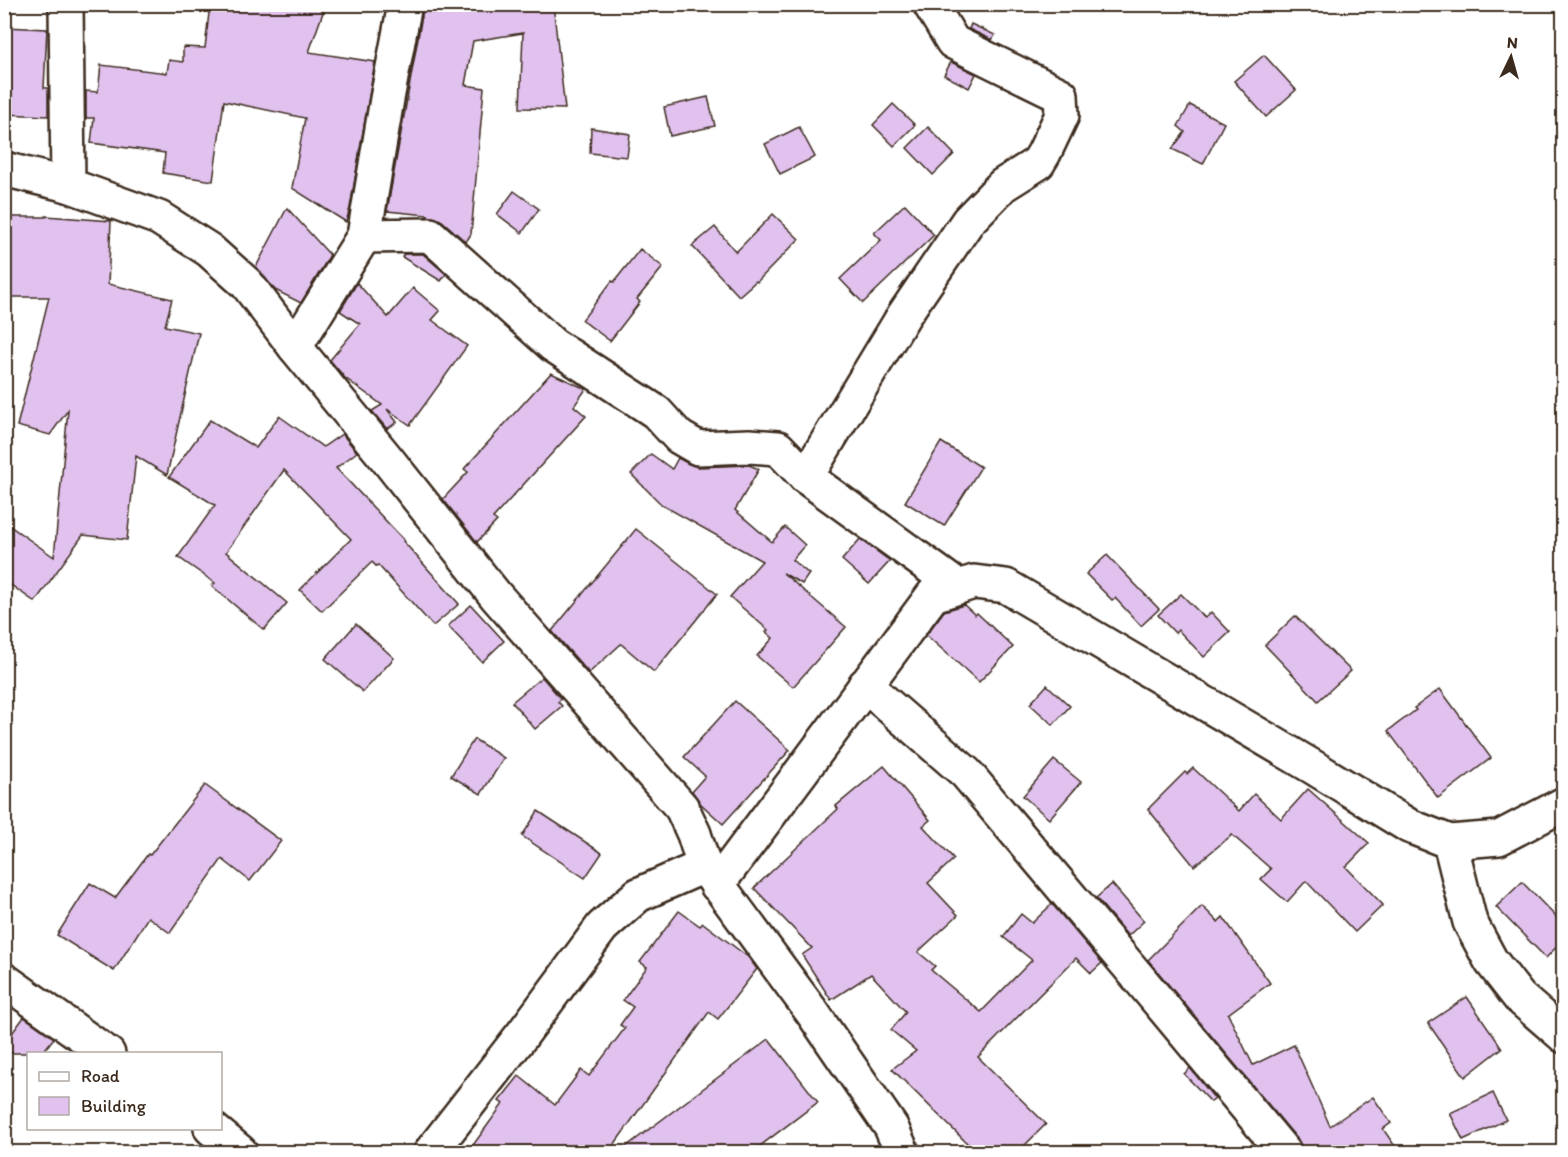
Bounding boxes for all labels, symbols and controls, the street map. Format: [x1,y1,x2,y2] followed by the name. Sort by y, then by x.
[1481,27,1541,87] north arrow
[1506,33,1518,52] text: N
[27,1052,222,1130] legend
[81,1065,120,1087] text: Road
[81,1095,147,1117] text: Building

